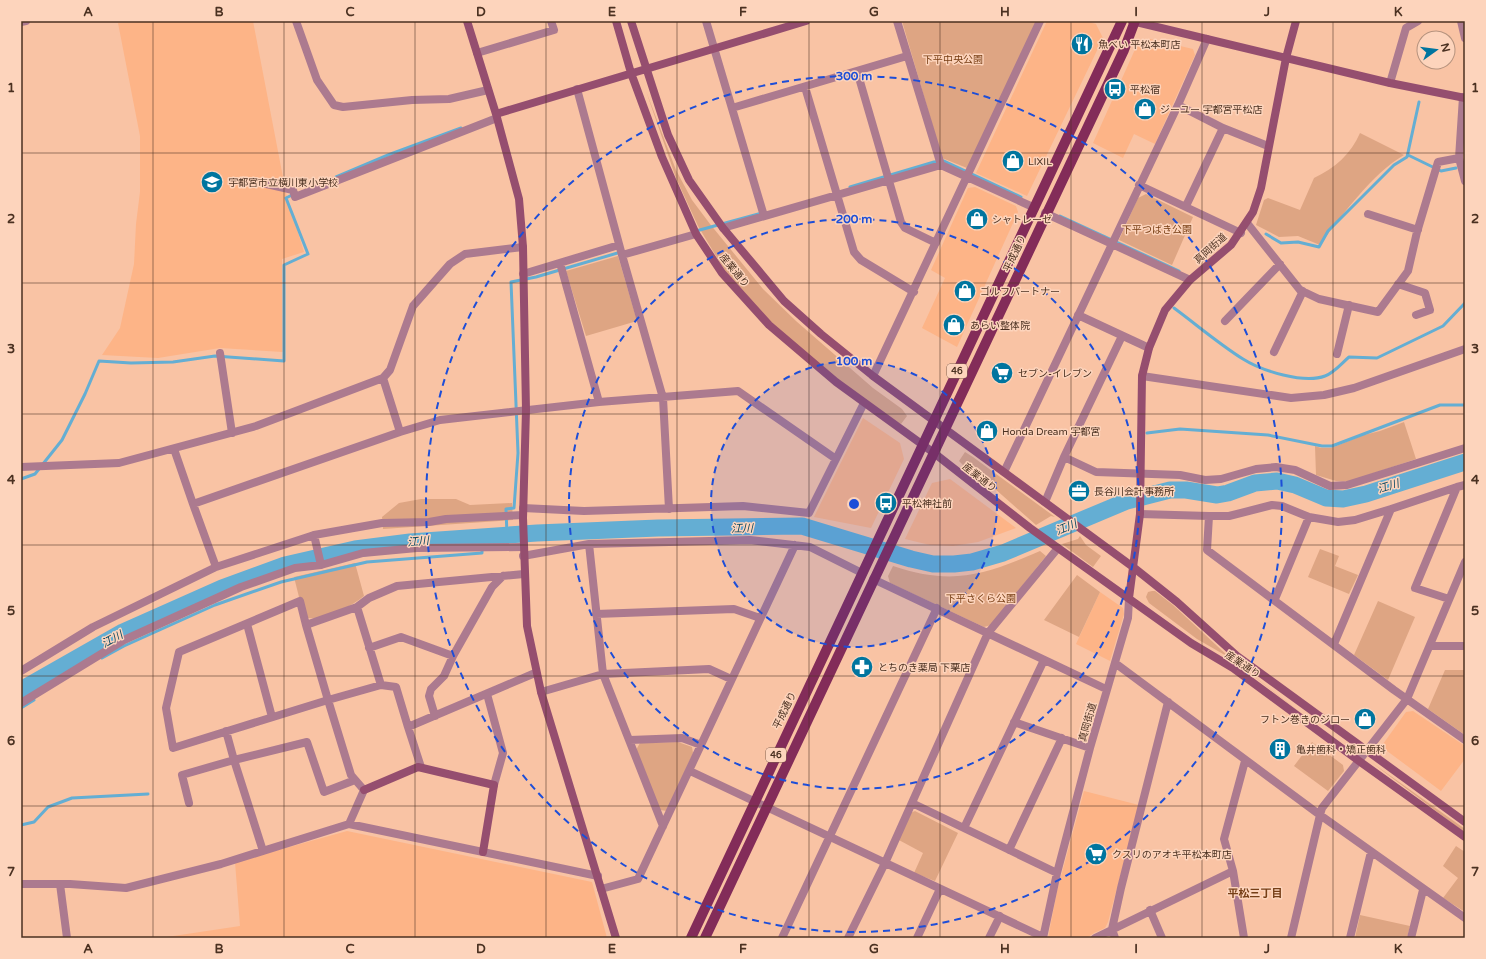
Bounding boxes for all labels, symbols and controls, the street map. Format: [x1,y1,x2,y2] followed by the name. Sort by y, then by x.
[83,4,93,20] text: A
[214,4,224,20] text: B
[345,4,355,20] text: C
[476,4,486,20] text: D
[608,4,616,20] text: E
[739,4,747,20] text: F
[869,4,879,20] text: G
[1000,4,1010,20] text: H
[1134,4,1138,20] text: I
[1263,4,1270,20] text: J
[1394,4,1403,20] text: K
[1416,30,1456,70] north arrow
[1069,31,1095,57] restaurant icon: 魚べい 平松本町店
[1098,39,1181,51] place label: 魚べい 平松本町店
[1438,42,1453,54] text: N
[923,54,983,66] park label: 下平中央公園
[836,69,872,83] text: 300 m
[1102,76,1128,102] bus stop icon: 平松宿
[7,80,15,96] text: 1
[1471,80,1479,96] text: 1
[1130,84,1160,96] place label: 平松宿
[1132,96,1158,122] shop icon: ジーユー 宇都宮平松店
[1160,104,1263,116] place label: ジーユー 宇都宮平松店
[1000,148,1026,174] shop icon: LIXIL
[1028,156,1052,168] place label: LIXIL
[199,169,225,195] school or university icon: 宇都宮市立横川東小学校
[228,177,338,189] place label: 宇都宮市立横川東小学校
[964,206,990,232] shop icon: シャトレーゼ
[7,211,15,227] text: 2
[1471,211,1479,227] text: 2
[836,212,872,226] text: 200 m
[992,214,1052,226] place label: シャトレーゼ
[1122,224,1192,236] park label: 下平つばき公園
[1192,231,1230,267] street label: 真岡街道
[1001,233,1029,274] street label: 平成通り
[717,251,751,290] street label: 産業通り
[952,278,978,304] shop icon: ゴルフパートナー
[980,286,1060,298] place label: ゴルフパートナー
[941,312,967,338] shop icon: あらい整体院
[970,320,1030,332] place label: あらい整体院
[7,341,15,357] text: 3
[1471,341,1479,357] text: 3
[836,354,872,368] text: 100 m
[989,360,1015,386] supermarket icon: セブン-イレブン
[947,364,967,378] road number: 46
[1018,368,1092,380] place label: セブン-イレブン
[974,418,1000,444] shop icon: Honda Dream 宇都宮
[1002,426,1100,438] place label: Honda Dream 宇都宮
[960,461,999,495] street label: 産業通り
[7,472,16,488] text: 4
[1471,472,1480,488] text: 4
[1376,477,1402,496] water label: 江川
[1066,478,1092,504] office icon: 長谷川会計事務所
[1094,486,1174,498] place label: 長谷川会計事務所
[873,490,899,516] bus stop icon: 平松神社前
[847,497,861,511] centre of rings
[902,498,952,510] place label: 平松神社前
[1054,517,1080,538] water label: 江川
[731,522,754,535] water label: 江川
[407,534,431,549] water label: 江川
[946,593,1016,605] park label: 下平さくら公園
[7,603,15,619] text: 5
[1471,603,1479,619] text: 5
[99,628,126,650] water label: 江川
[1223,649,1262,681] street label: 産業通り
[849,654,875,680] pharmacy icon: とちのき薬局 下栗店
[878,662,970,674] place label: とちのき薬局 下栗店
[771,690,799,731] street label: 平成通り
[1077,701,1099,743] street label: 真岡街道
[1352,706,1378,732] shop icon: フトン巻きのジロー
[1260,714,1350,726] place label: フトン巻きのジロー
[7,733,15,749] text: 6
[1471,733,1479,749] text: 6
[1267,736,1293,762] building icon: 亀井歯科・矯正歯科
[1296,744,1386,756] place label: 亀井歯科・矯正歯科
[766,748,786,762] road number: 46
[1083,841,1109,867] supermarket icon: クスリのアオキ平松本町店
[1112,849,1232,861] place label: クスリのアオキ平松本町店
[7,864,15,880] text: 7
[1471,864,1479,880] text: 7
[1228,887,1283,900] district label: 平松三丁目
[83,941,93,957] text: A
[214,941,224,957] text: B
[345,941,355,957] text: C
[476,941,486,957] text: D
[608,941,616,957] text: E
[739,941,747,957] text: F
[869,941,879,957] text: G
[1000,941,1010,957] text: H
[1134,941,1138,957] text: I
[1263,941,1270,957] text: J
[1394,941,1403,957] text: K

